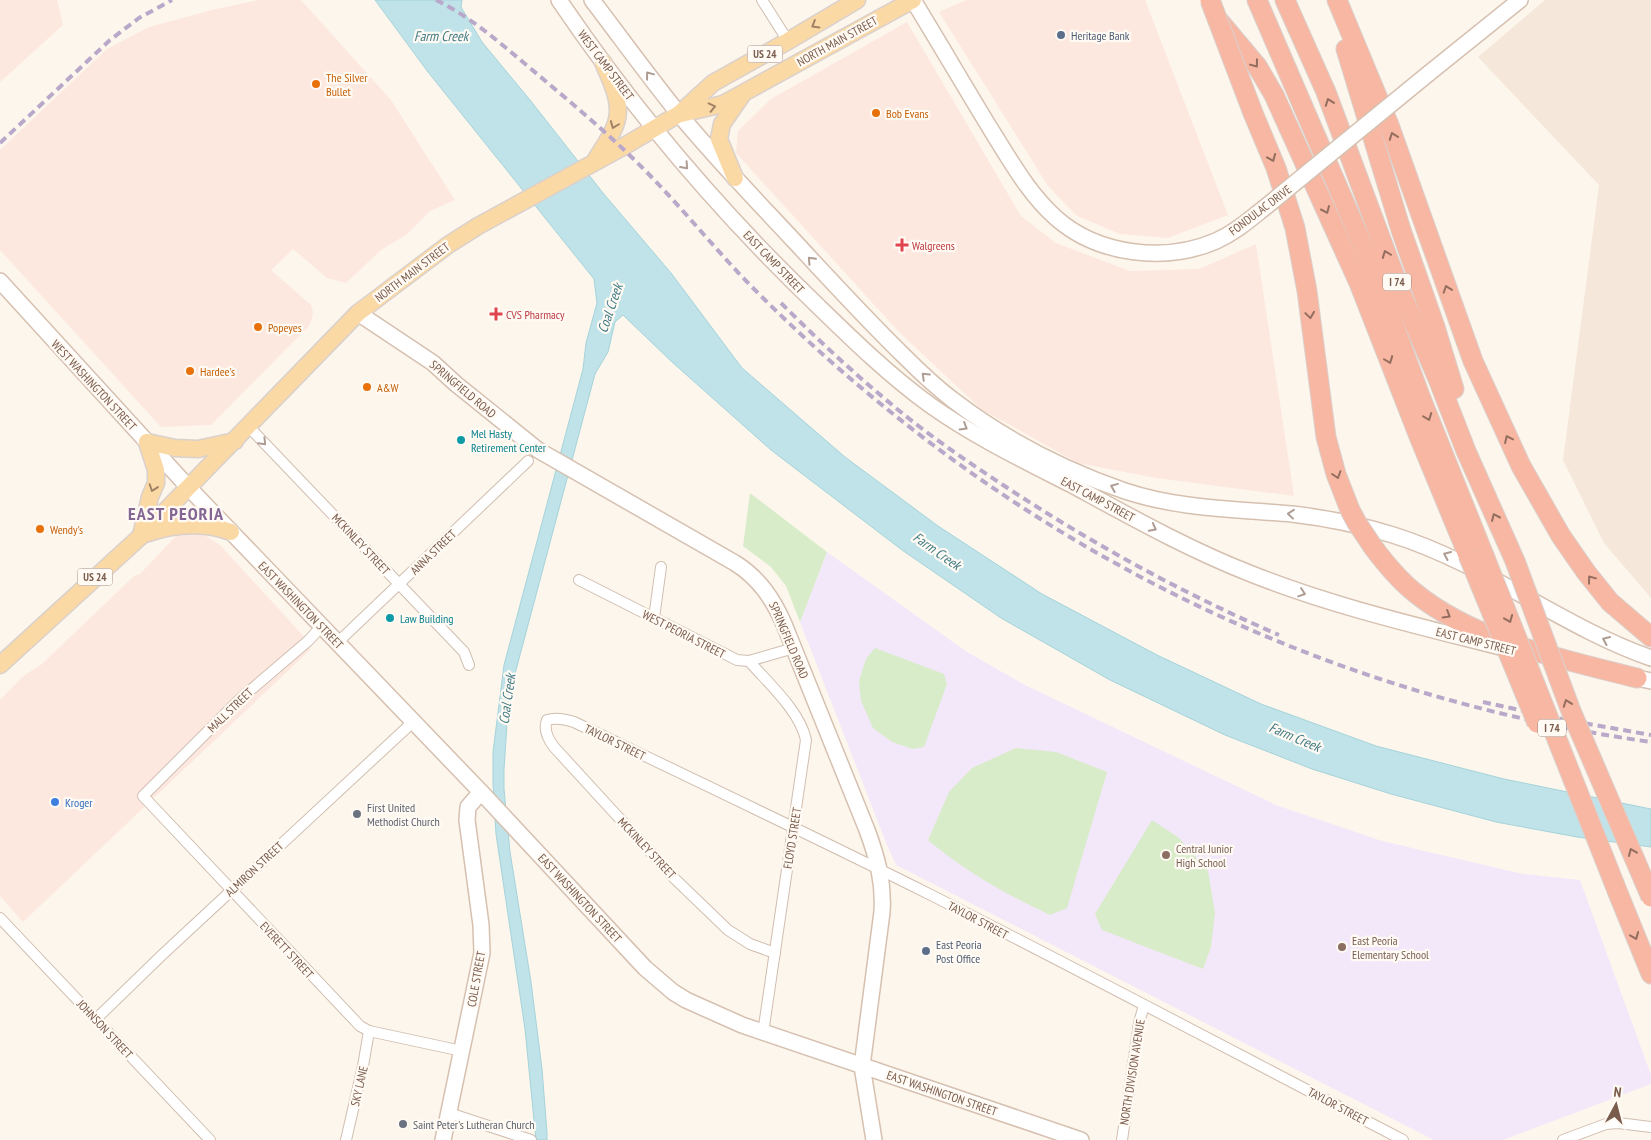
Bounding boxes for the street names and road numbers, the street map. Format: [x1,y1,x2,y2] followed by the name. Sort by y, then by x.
[794,12,880,69] street label: NORTH MAIN STREET
[575,27,638,104] street label: WEST CAMP STREET
[748,46,782,62] road number: US 24
[1226,182,1294,238] street label: FONDULAC DRIVE
[740,227,808,297] street label: EAST CAMP STREET
[372,239,453,305] street label: NORTH MAIN STREET
[1383,274,1411,290] road number: I 74
[48,337,140,434] street label: WEST WASHINGTON STREET
[427,357,499,421] street label: SPRINGFIELD ROAD
[1058,473,1138,525] street label: EAST CAMP STREET
[329,510,394,578] street label: MCKINLEY STREET
[407,526,460,578] street label: ANNA STREET
[255,558,347,652] street label: EAST WASHINGTON STREET
[78,568,112,586] road number: US 24
[766,599,812,681] street label: SPRINGFIELD ROAD
[640,607,729,662] street label: WEST PEORIA STREET
[1435,624,1518,658] street label: EAST CAMP STREET
[204,684,256,735] street label: MALL STREET
[1538,720,1566,736] road number: I 74
[582,721,649,764] street label: TAYLOR STREET
[780,806,804,870] street label: FLOYD STREET
[615,814,680,882] street label: MCKINLEY STREET
[222,838,287,900] street label: ALMIRON STREET
[535,851,625,946] street label: EAST WASHINGTON STREET
[945,898,1011,942] street label: TAYLOR STREET
[257,919,317,982] street label: EVERETT STREET
[464,949,488,1008] street label: COLE STREET
[73,996,136,1062] street label: JOHNSON STREET
[1116,1018,1148,1126] street label: NORTH DIVISION AVENUE
[347,1064,371,1108] street label: SKY LANE
[885,1067,1000,1119] street label: EAST WASHINGTON STREET
[1305,1084,1371,1128] street label: TAYLOR STREET

